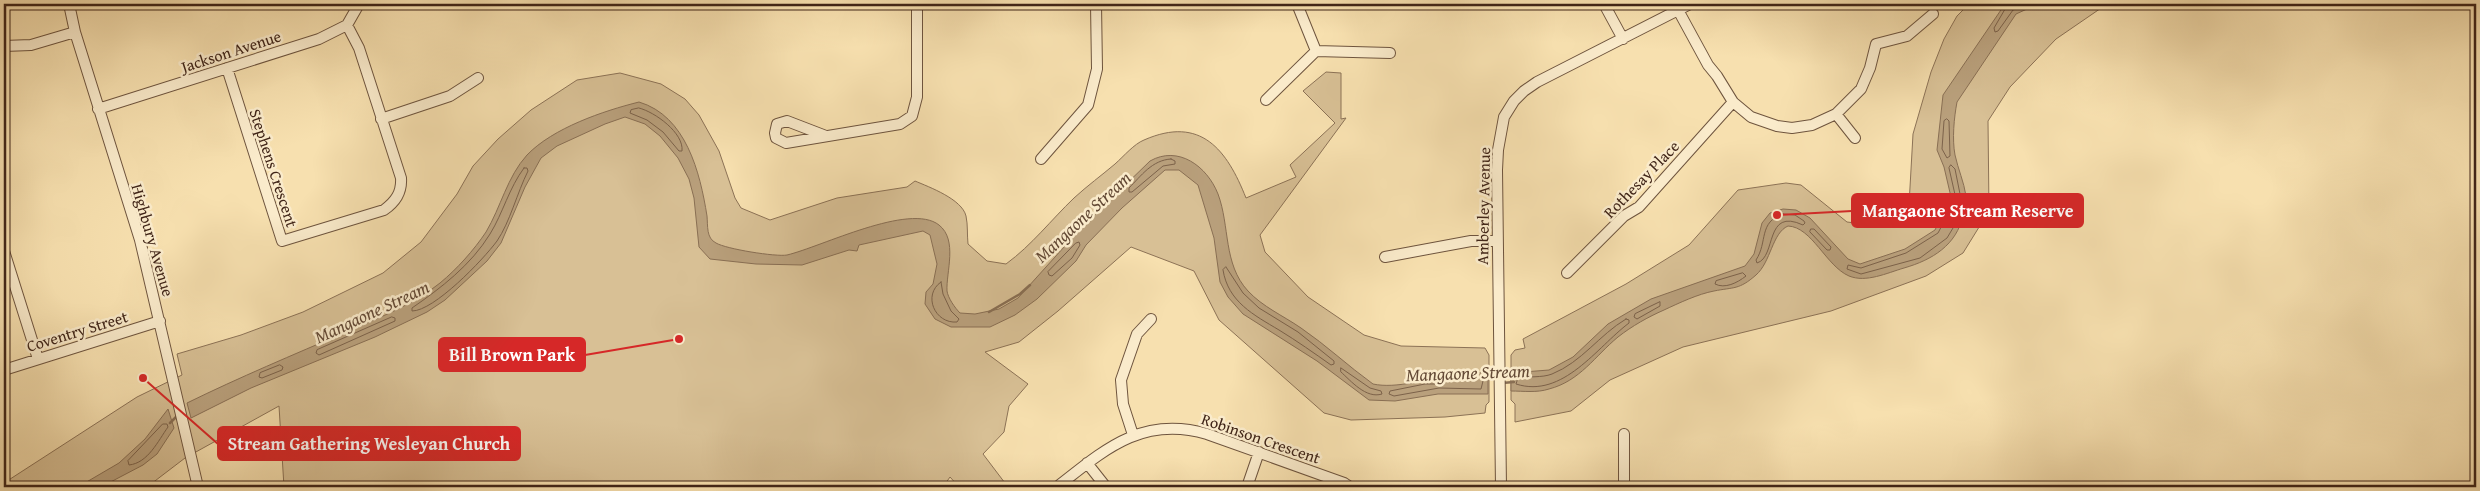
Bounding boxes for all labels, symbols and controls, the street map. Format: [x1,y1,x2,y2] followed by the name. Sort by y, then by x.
[176,24,284,79] street label: Jackson Avenue
[244,106,305,231] street label: Stephens Crescent
[1598,135,1684,223] street label: Rothesay Place
[1470,147,1496,265] street label: Amberley Avenue
[1028,164,1137,269] water label: Mangaone Stream
[125,181,181,299] street label: Highbury Avenue
[1852,194,2083,227] callout: Mangaone Stream Reserve
[1862,197,2074,224] text: Mangaone Stream Reserve
[310,273,434,350] water label: Mangaone Stream
[23,304,131,358] street label: Coventry Street
[439,338,585,371] callout: Bill Brown Park
[449,341,576,368] text: Bill Brown Park
[1406,357,1530,388] water label: Mangaone Stream
[1198,406,1324,470] street label: Robinson Crescent
[218,427,520,460] callout: Stream Gathering Wesleyan Church
[228,430,511,457] text: Stream Gathering Wesleyan Church

